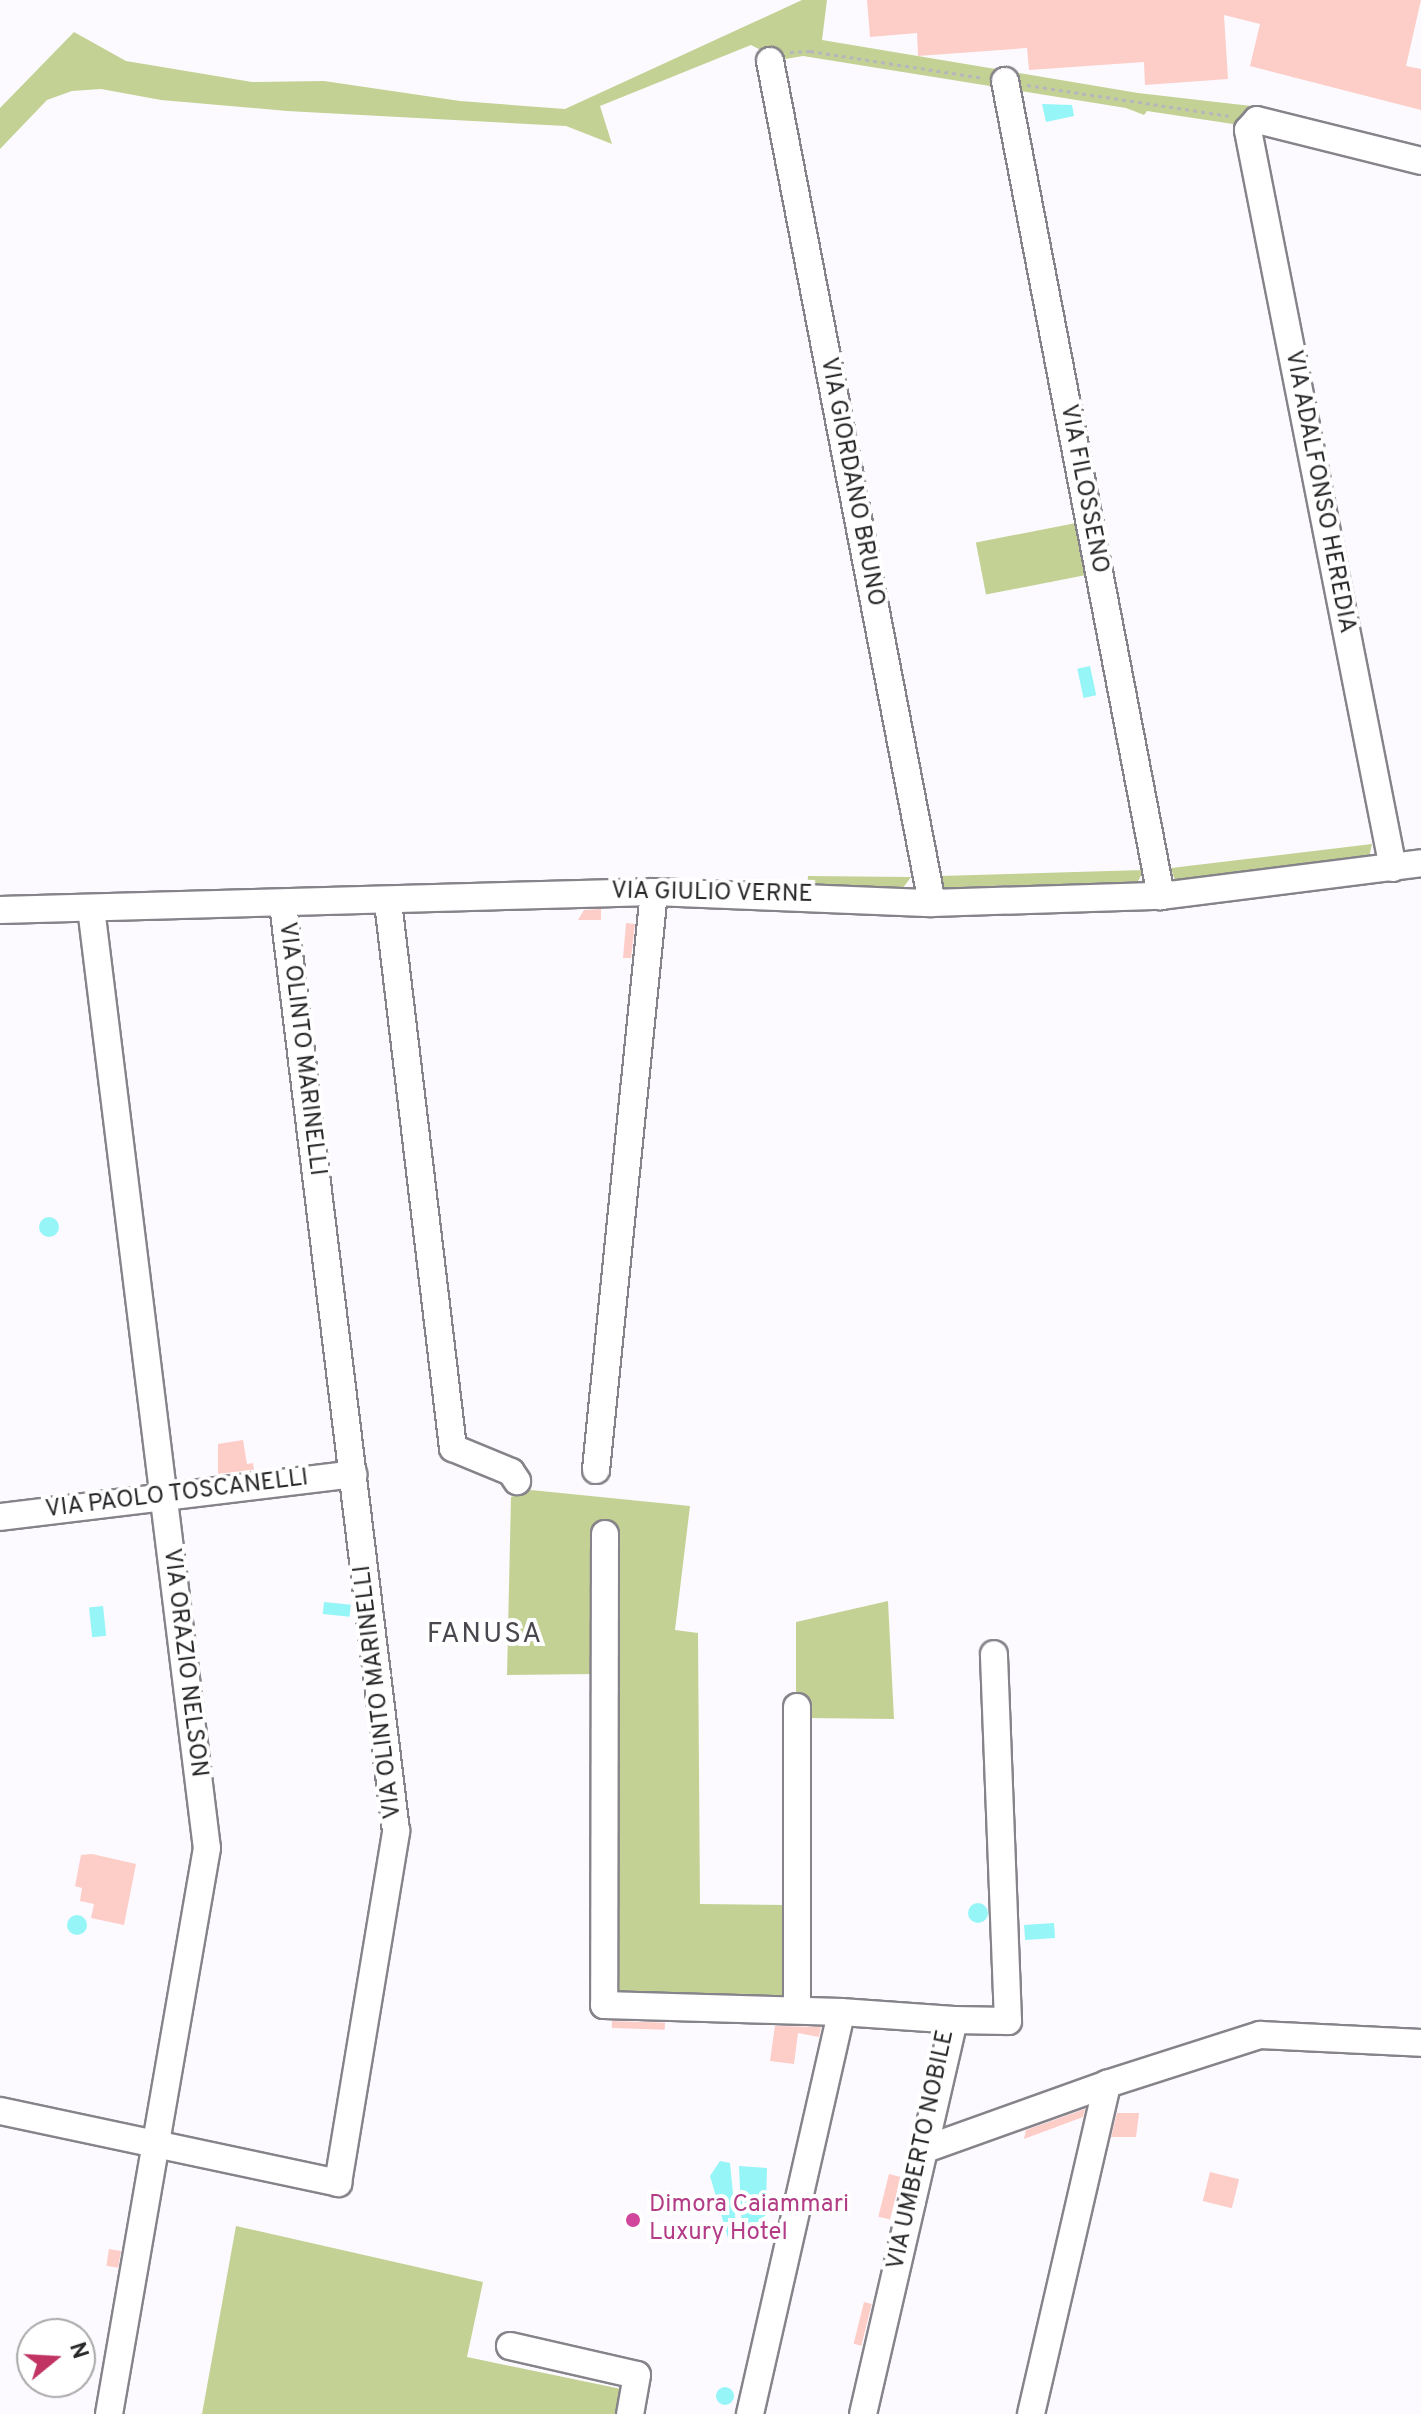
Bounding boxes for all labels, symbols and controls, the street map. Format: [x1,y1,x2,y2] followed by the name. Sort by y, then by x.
[1277,347,1361,637] street label: VIA ADALFONSO HEREDIA
[813,355,889,609] street label: VIA GIORDANO BRUNO
[1052,402,1114,576] street label: VIA FILOSSENO
[610,878,814,910] street label: VIA GIULIO VERNE
[271,920,331,1178] street label: VIA OLINTO MARINELLI
[43,1464,311,1526] street label: VIA PAOLO TOSCANELLI
[156,1546,212,1780] street label: VIA ORAZIO NELSON
[349,1563,409,1821] street label: VIA OLINTO MARINELLI
[427,1618,543,1652] district label: FANUSA
[882,2027,962,2273] street label: VIA UMBERTO NOBILE
[649,2192,849,2248] place label: Dimora Caiammari Luxury Hotel
[624,2211,642,2229] marker: Dimora Caiammari Luxury Hotel
[16,2318,96,2398] north arrow
[62,2339,93,2363] text: N

